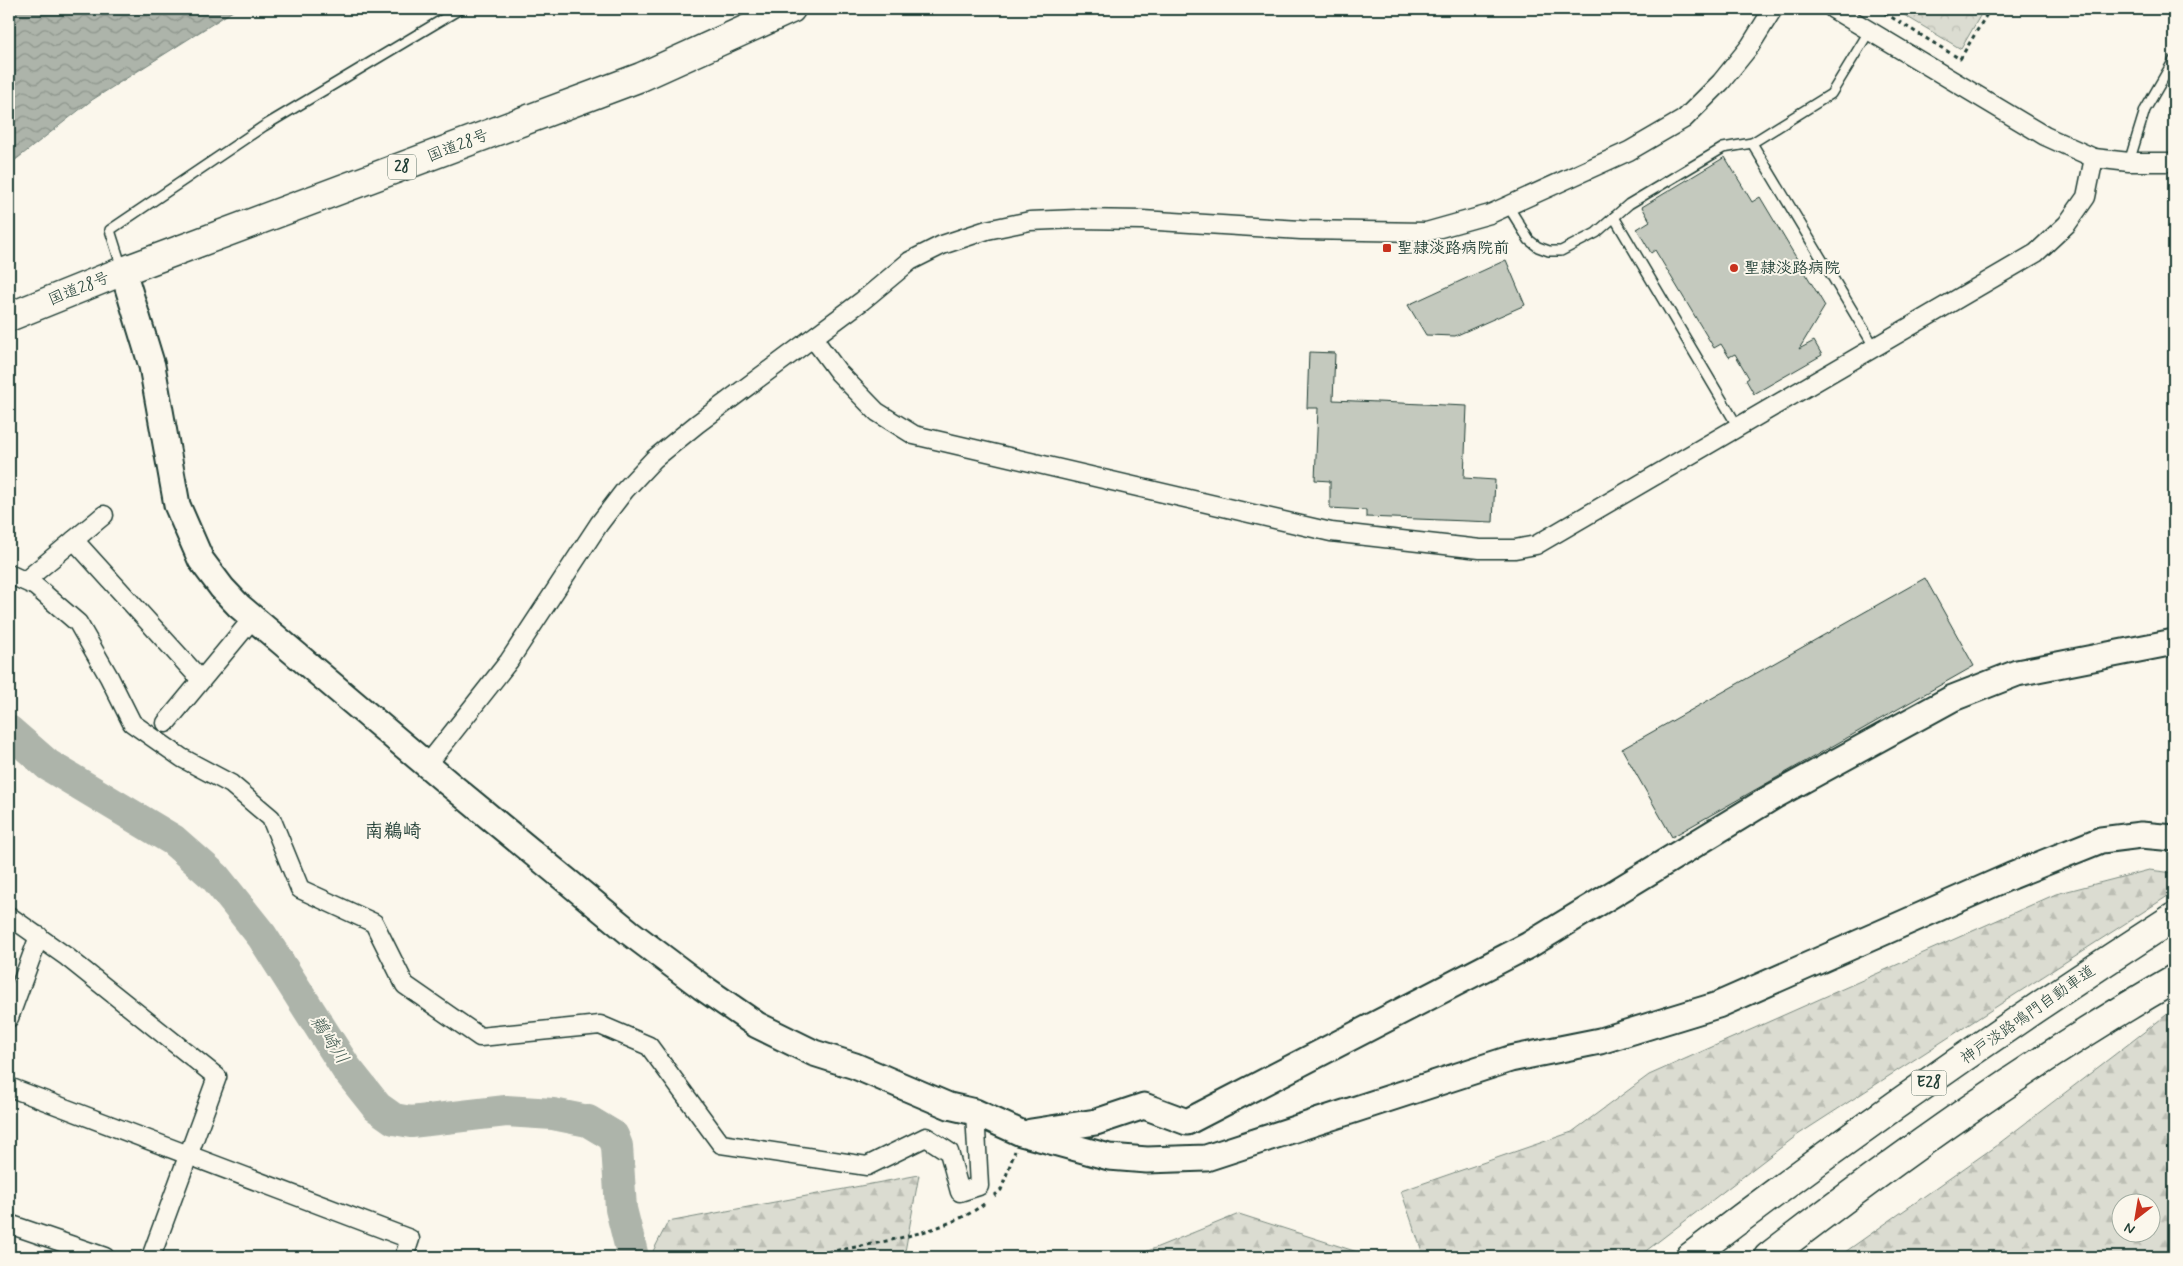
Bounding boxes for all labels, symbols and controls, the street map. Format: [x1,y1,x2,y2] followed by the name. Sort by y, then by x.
[424,125,492,167] street label: 国道28号
[388,154,416,180] road number: 28
[1397,238,1509,259] place label: 聖隷淡路病院前
[1381,242,1393,254] marker: 聖隷淡路病院前
[1744,258,1840,279] place label: 聖隷淡路病院
[1728,262,1740,274] marker: 聖隷淡路病院
[45,267,113,311] street label: 国道28号
[364,819,422,844] district label: 南鵜崎
[1956,961,2100,1069] street label: 神戸淡路鳴門自動車道
[304,1011,354,1069] water label: 鵜崎川
[1912,1070,1946,1096] road number: E28
[2110,1194,2160,1244] north arrow
[2121,1218,2138,1238] text: N

